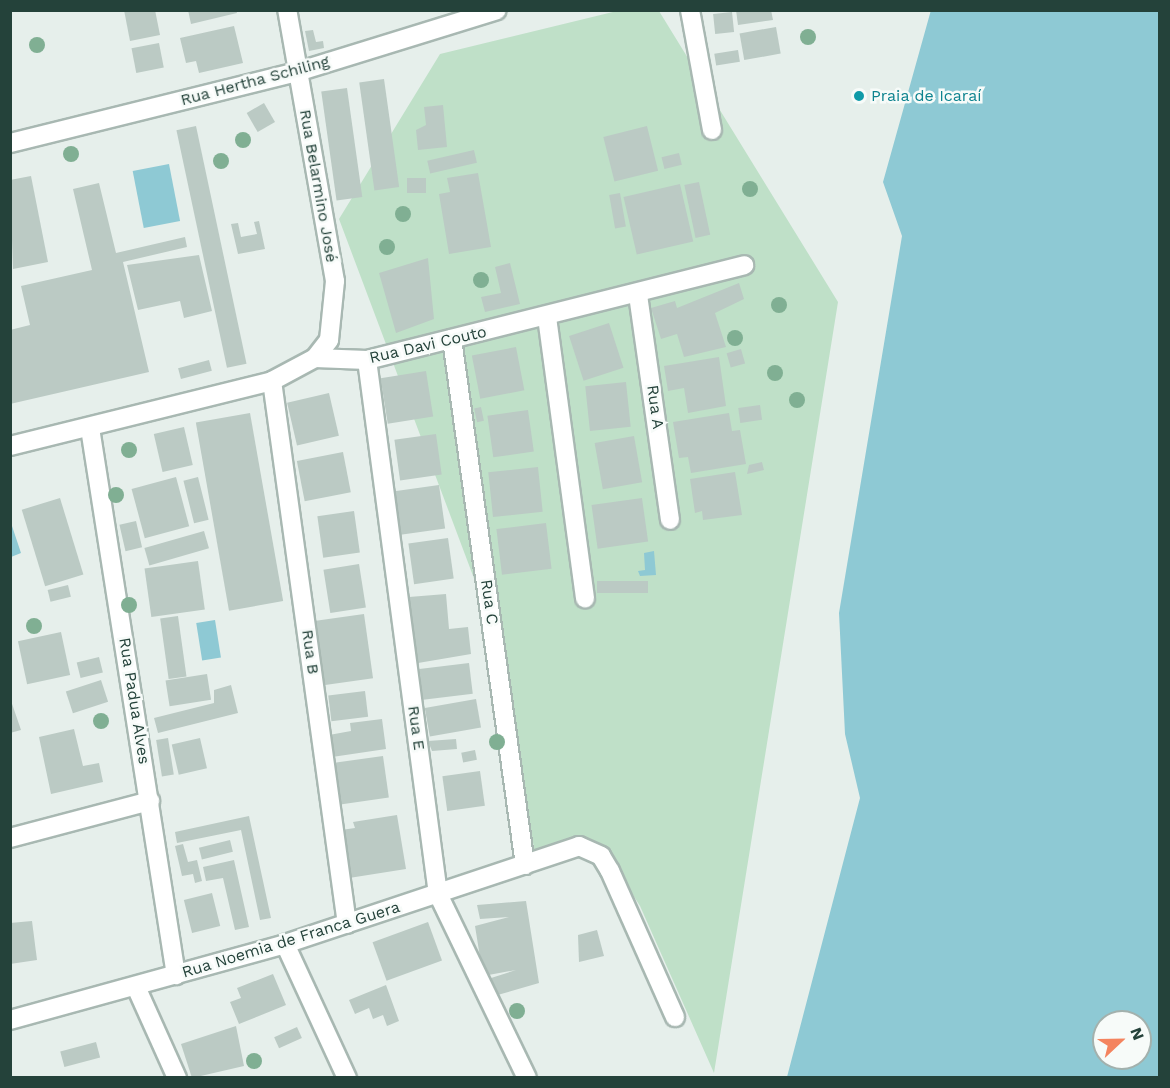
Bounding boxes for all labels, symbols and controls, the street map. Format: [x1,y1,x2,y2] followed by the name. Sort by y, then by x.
[178,52,332,110] street label: Rua Hertha Schiling
[871,86,982,106] place label: Praia de Icaraí
[852,89,866,103] marker: Praia de Icaraí
[295,108,341,264] street label: Rua Belarmino José
[367,322,489,368] street label: Rua Davi Couto
[642,383,668,431] street label: Rua A
[476,578,502,626] street label: Rua C
[297,628,323,676] street label: Rua B
[114,636,154,766] street label: Rua Padua Alves
[403,704,429,752] street label: Rua E
[179,898,403,982] street label: Rua Noemia de Franca Guera
[1092,1010,1152,1070] north arrow
[1126,1025,1148,1043] text: N

